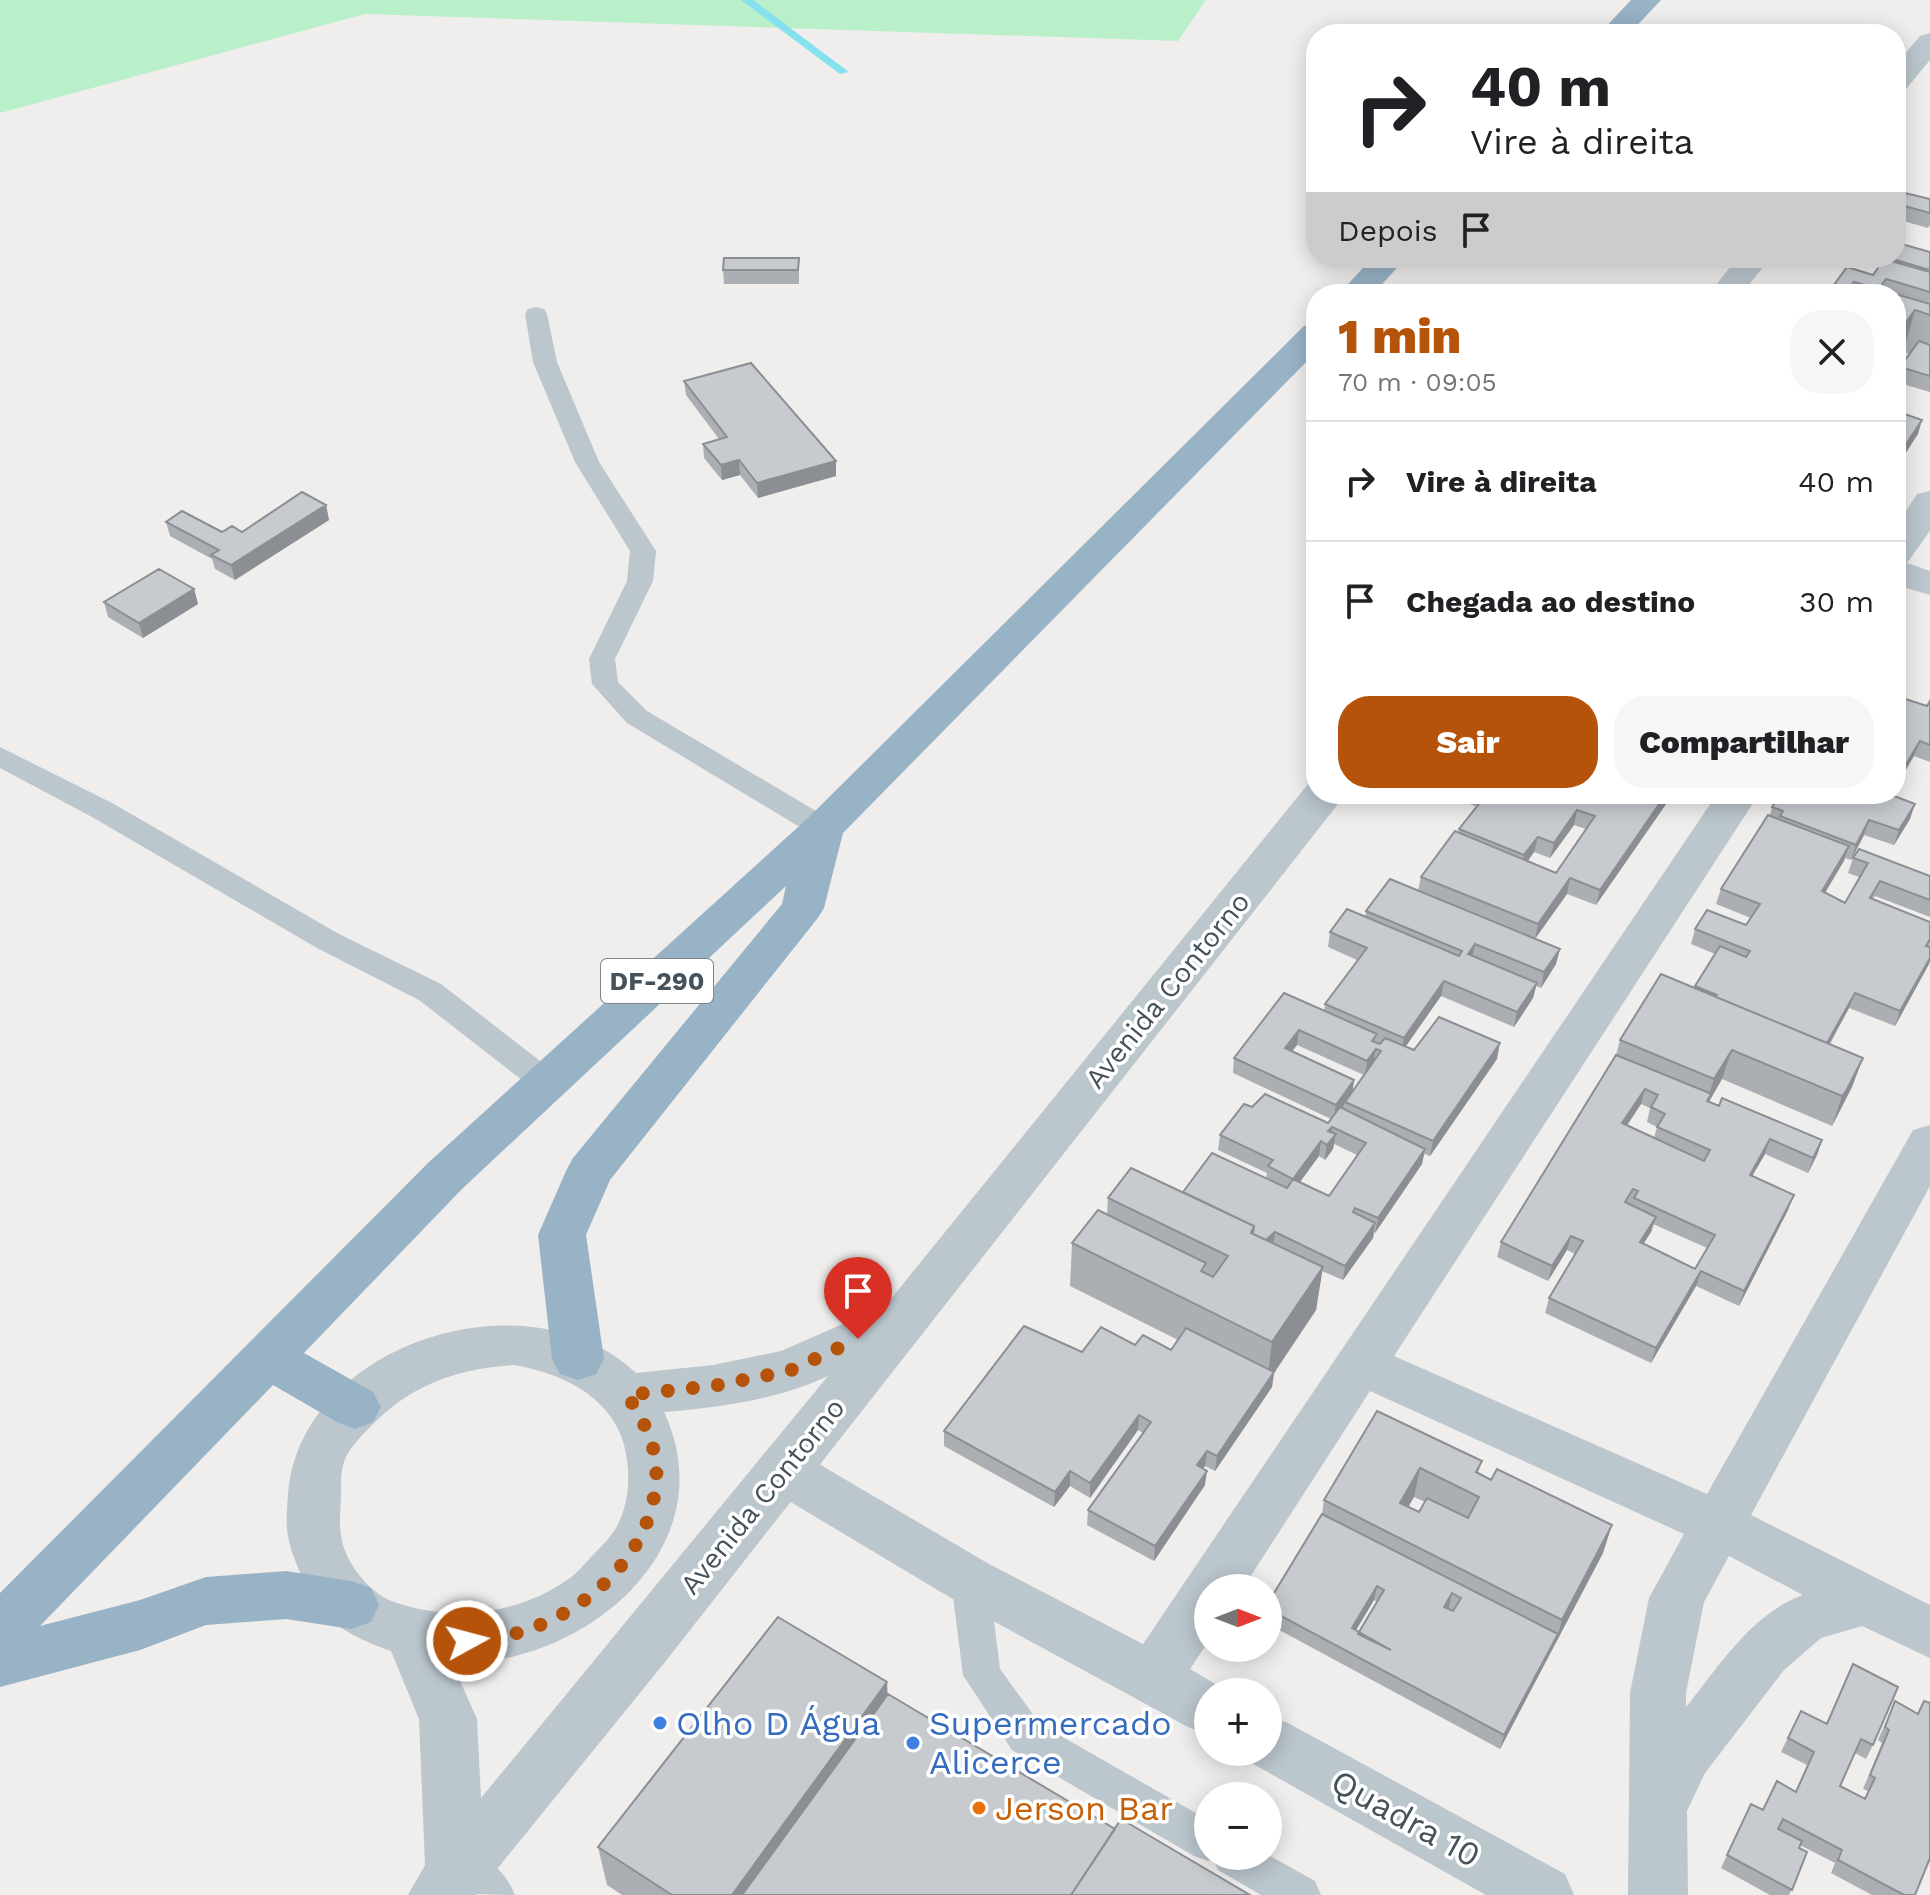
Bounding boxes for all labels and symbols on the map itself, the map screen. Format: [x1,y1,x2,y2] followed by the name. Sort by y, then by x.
[1078,886,1257,1095] street label: Avenida Contorno
[601,959,713,1003] road number: DF-290
[824,1257,892,1339] pin
[673,1392,852,1601] street label: Avenida Contorno
[1194,1574,1282,1662] north arrow
[425,1599,509,1683] position arrow
[676,1703,880,1743] place label: Olho D Água
[929,1703,1172,1782] place label: Supermercado Alicerce
[651,1714,669,1732] marker: Olho D Água
[904,1734,922,1752] marker: Supermercado Alicerce
[1325,1761,1487,1875] street label: Quadra 10
[995,1788,1173,1828] place label: Jerson Bar
[970,1799,988,1817] marker: Jerson Bar

